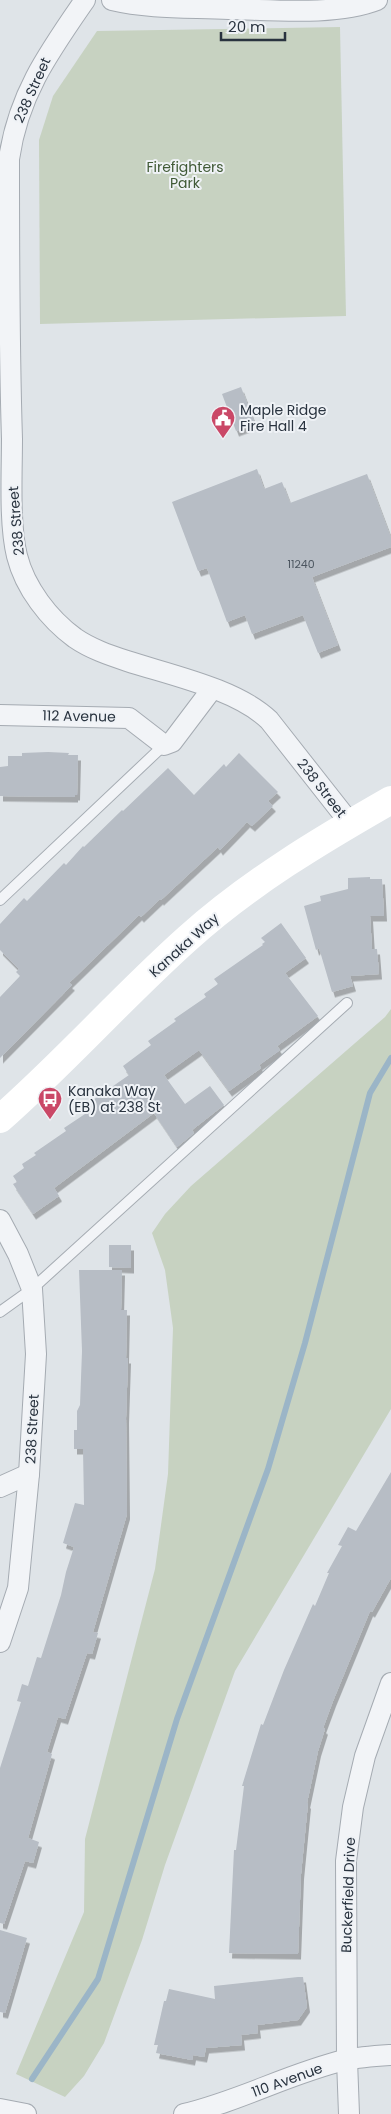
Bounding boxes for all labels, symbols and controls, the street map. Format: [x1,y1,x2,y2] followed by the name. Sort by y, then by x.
[221,10,285,42] scale bar
[228,16,266,37] text: 20 m
[9,54,55,126] street label: 238 Street
[146,157,224,193] park label: Firefighters Park
[240,400,327,436] place label: Maple Ridge Fire Hall 4
[210,405,236,439] public building icon: Maple Ridge Fire Hall 4
[3,485,29,557] street label: 238 Street
[287,556,315,572] house number: 11240
[42,705,116,727] street label: 112 Avenue
[293,754,351,822] street label: 238 Street
[145,908,223,982] street label: Kanaka Way
[68,1081,161,1117] place label: Kanaka Way (EB) at 238 St
[37,1086,63,1120] bus stop icon: Kanaka Way (EB) at 238 St
[20,1394,44,1464] street label: 238 Street
[336,1837,360,1953] street label: Buckerfield Drive
[249,2058,326,2102] street label: 110 Avenue

